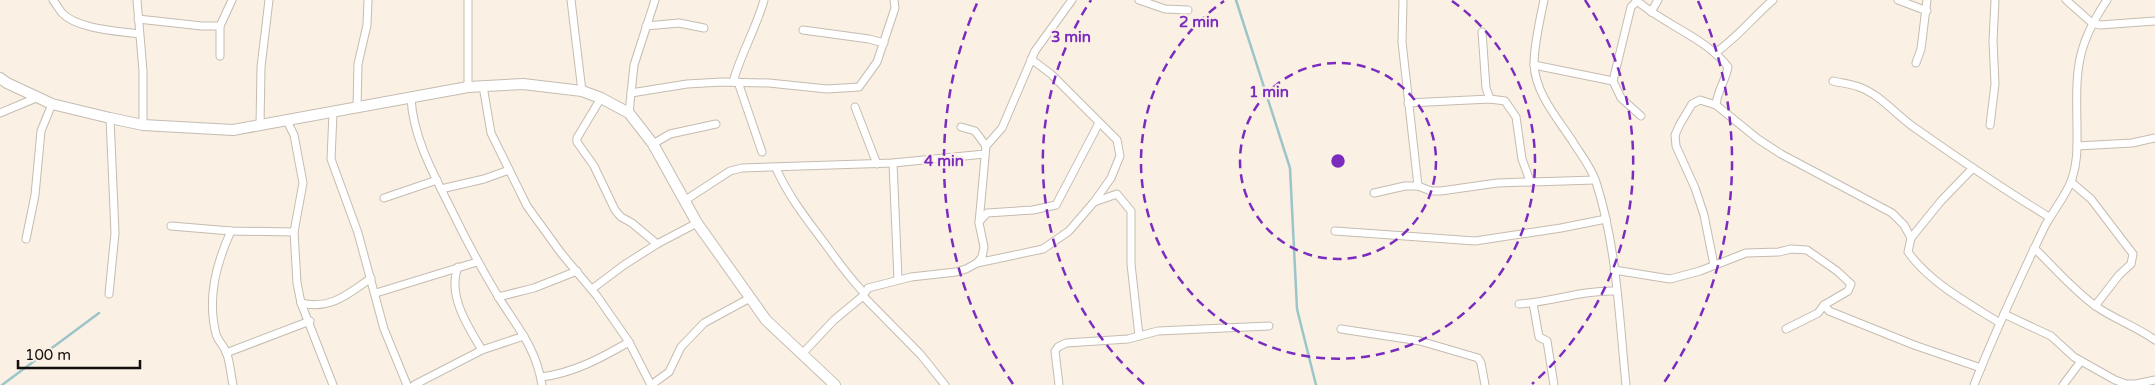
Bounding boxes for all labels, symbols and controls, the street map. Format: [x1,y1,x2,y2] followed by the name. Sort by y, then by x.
[1179,13,1219,31] text: 2 min
[1051,28,1091,46] text: 3 min
[1249,83,1289,101] text: 1 min
[924,152,964,170] text: 4 min
[1329,152,1347,170] centre of rings
[18,338,140,370] scale bar
[25,346,71,364] text: 100 m

